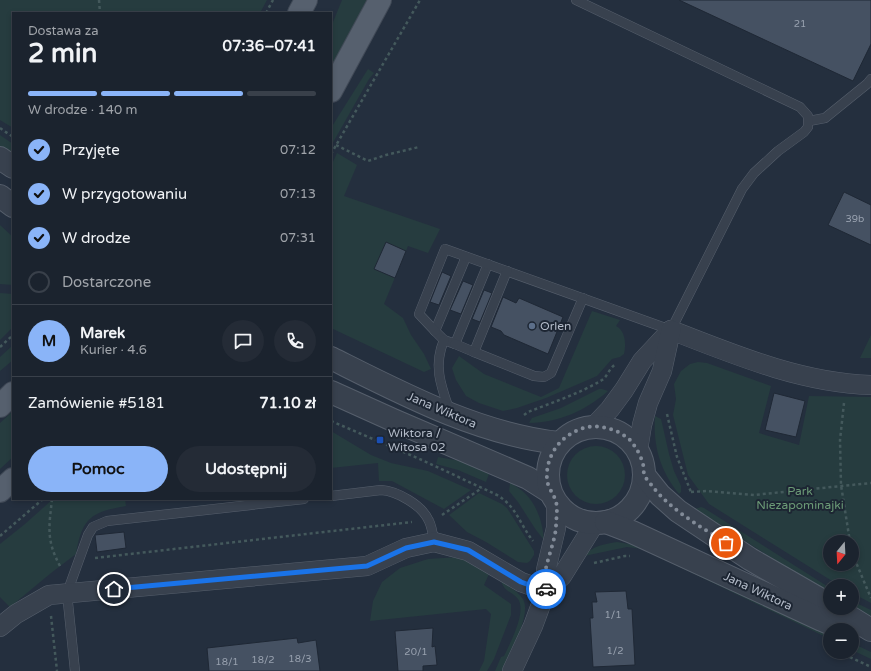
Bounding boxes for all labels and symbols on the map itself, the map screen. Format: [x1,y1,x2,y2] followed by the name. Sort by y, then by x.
[794,18,806,30] house number: 21
[846,213,864,225] house number: 39b
[540,319,571,333] place label: Orlen
[527,321,537,331] marker: Orlen
[405,389,479,431] street label: Jana Wiktora
[388,426,446,454] place label: Wiktora / Witosa 02
[375,435,385,445] marker: Wiktora / Witosa 02
[756,484,844,512] park label: Park Niezapominajki
[709,526,743,560] pin
[823,535,859,571] north arrow
[526,569,566,609] courier
[721,569,795,613] street label: Jana Wiktora
[97,572,131,606] pin
[605,609,622,621] house number: 1/1
[607,645,624,657] house number: 1/2
[404,646,428,658] house number: 20/1
[288,653,312,665] house number: 18/3
[251,654,275,666] house number: 18/2
[215,656,239,668] house number: 18/1

